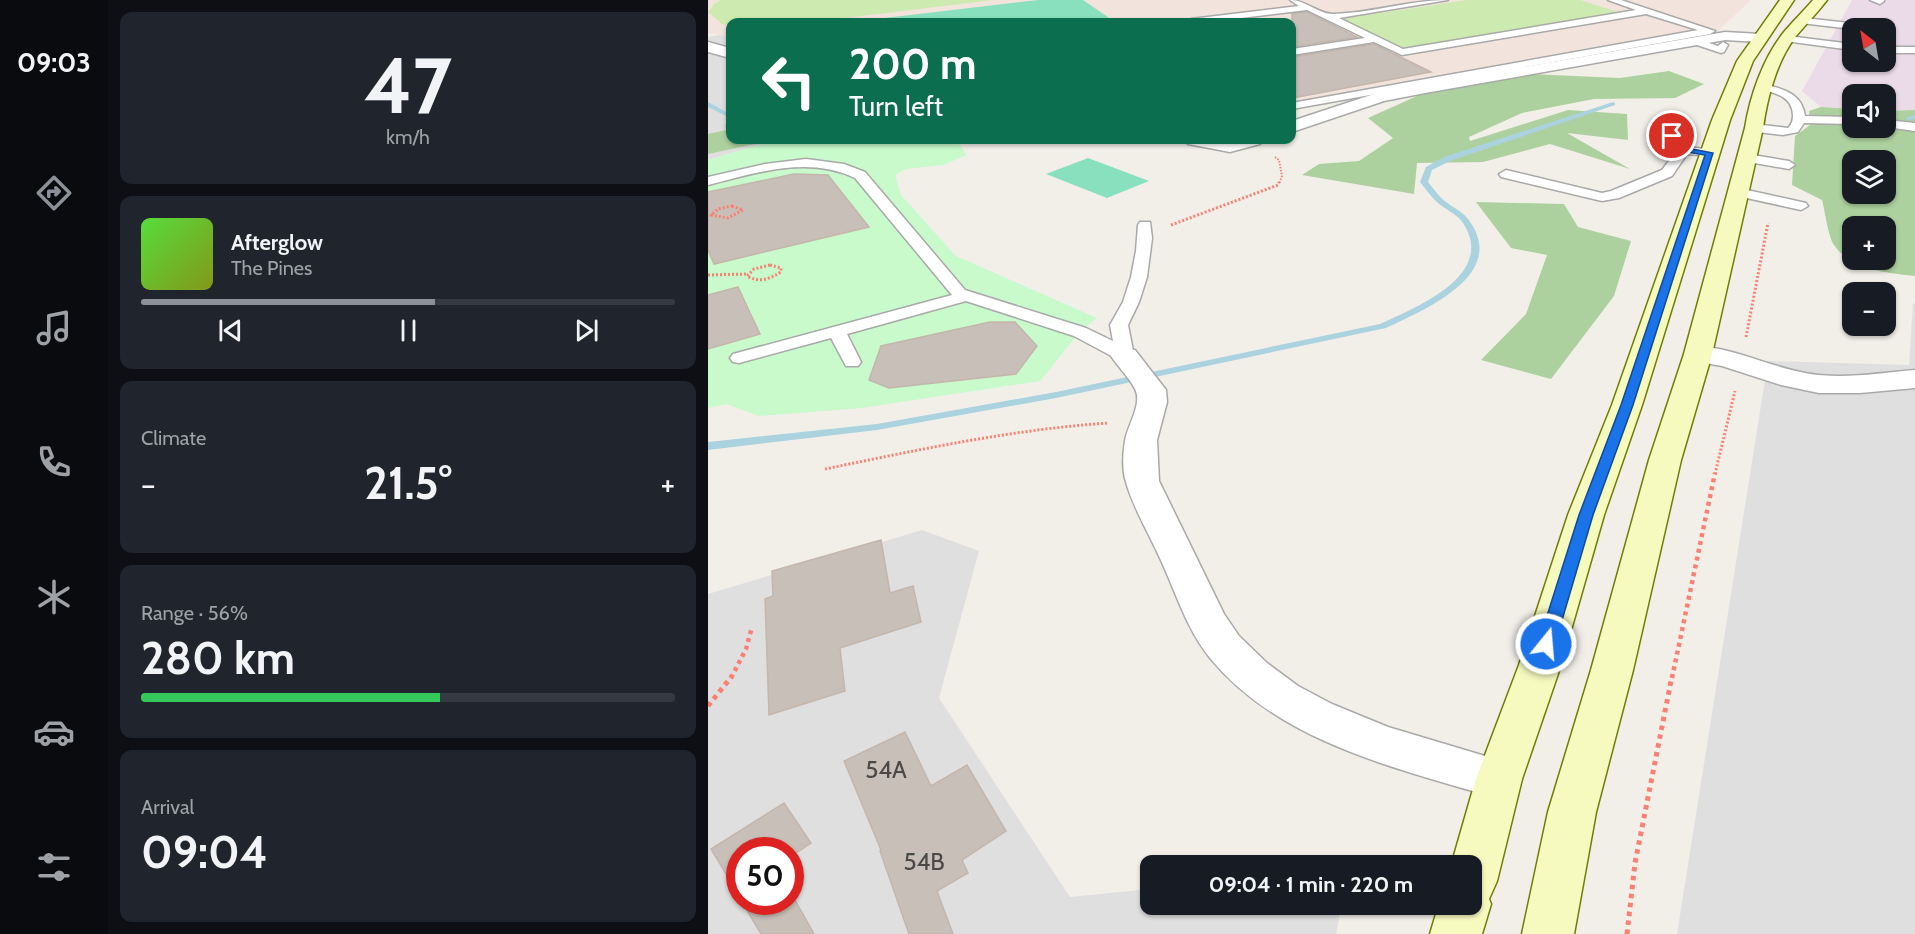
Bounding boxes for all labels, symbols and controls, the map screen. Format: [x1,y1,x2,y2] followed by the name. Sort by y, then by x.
[1842,18,1896,72] north arrow
[1842,18,1896,336] map controls
[364,38,452,133] text: 47
[849,38,976,90] text: 200 m
[750,42,828,120] icon: left
[17,46,91,79] text: 09:03
[1842,84,1896,138] button: sound
[849,90,943,123] text: Turn left
[1646,110,1697,161] pin
[1655,119,1688,152] icon: arrive
[386,125,430,149] text: km/h
[1842,150,1896,204] button: layers
[33,172,75,214] icon: directions
[1842,216,1896,270] button: +
[231,229,323,256] text: Afterglow
[231,256,312,280] text: The Pines
[1842,282,1896,336] button: −
[33,307,75,349] icon: music
[214,314,247,347] icon: previous
[392,314,425,347] icon: pause
[570,314,603,347] icon: next
[141,426,206,450] text: Climate
[33,441,75,483] icon: phone
[364,456,452,510] text: 21.5°
[141,464,156,504] text: −
[660,464,675,504] text: +
[33,576,75,618] icon: climate
[141,601,248,625] text: Range · 56%
[1514,612,1578,676] position arrow
[141,631,295,685] text: 280 km
[33,711,75,753] icon: car
[865,755,907,784] house number: 54A
[141,795,194,819] text: Arrival
[141,825,268,879] text: 09:04
[726,837,804,915] speed limit sign: 50
[33,846,75,888] icon: filters
[903,847,945,876] house number: 54B
[1209,871,1413,898] text: 09:04 · 1 min · 220 m

